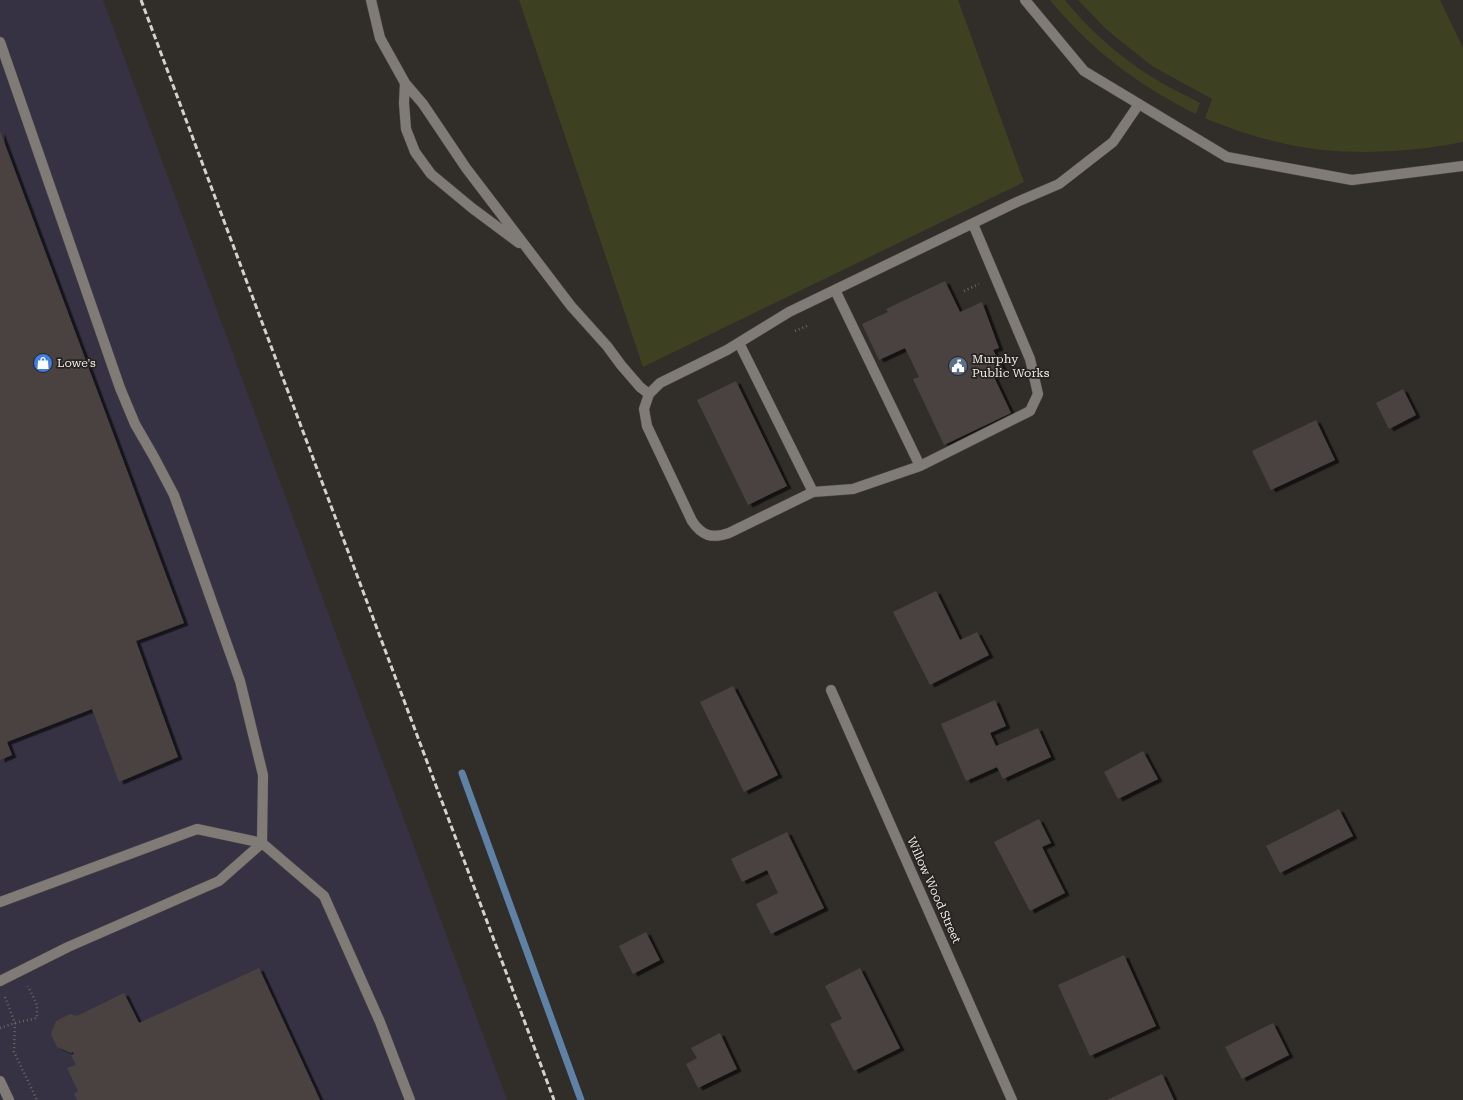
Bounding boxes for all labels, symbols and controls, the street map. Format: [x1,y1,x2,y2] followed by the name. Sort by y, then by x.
[32,352,54,374] shop icon: Lowe's
[972,352,1050,380] place label: Murphy Public Works
[947,355,969,377] public building icon: Murphy Public Works
[57,356,96,370] place label: Lowe's
[904,835,964,946] street label: Willow Wood Street

